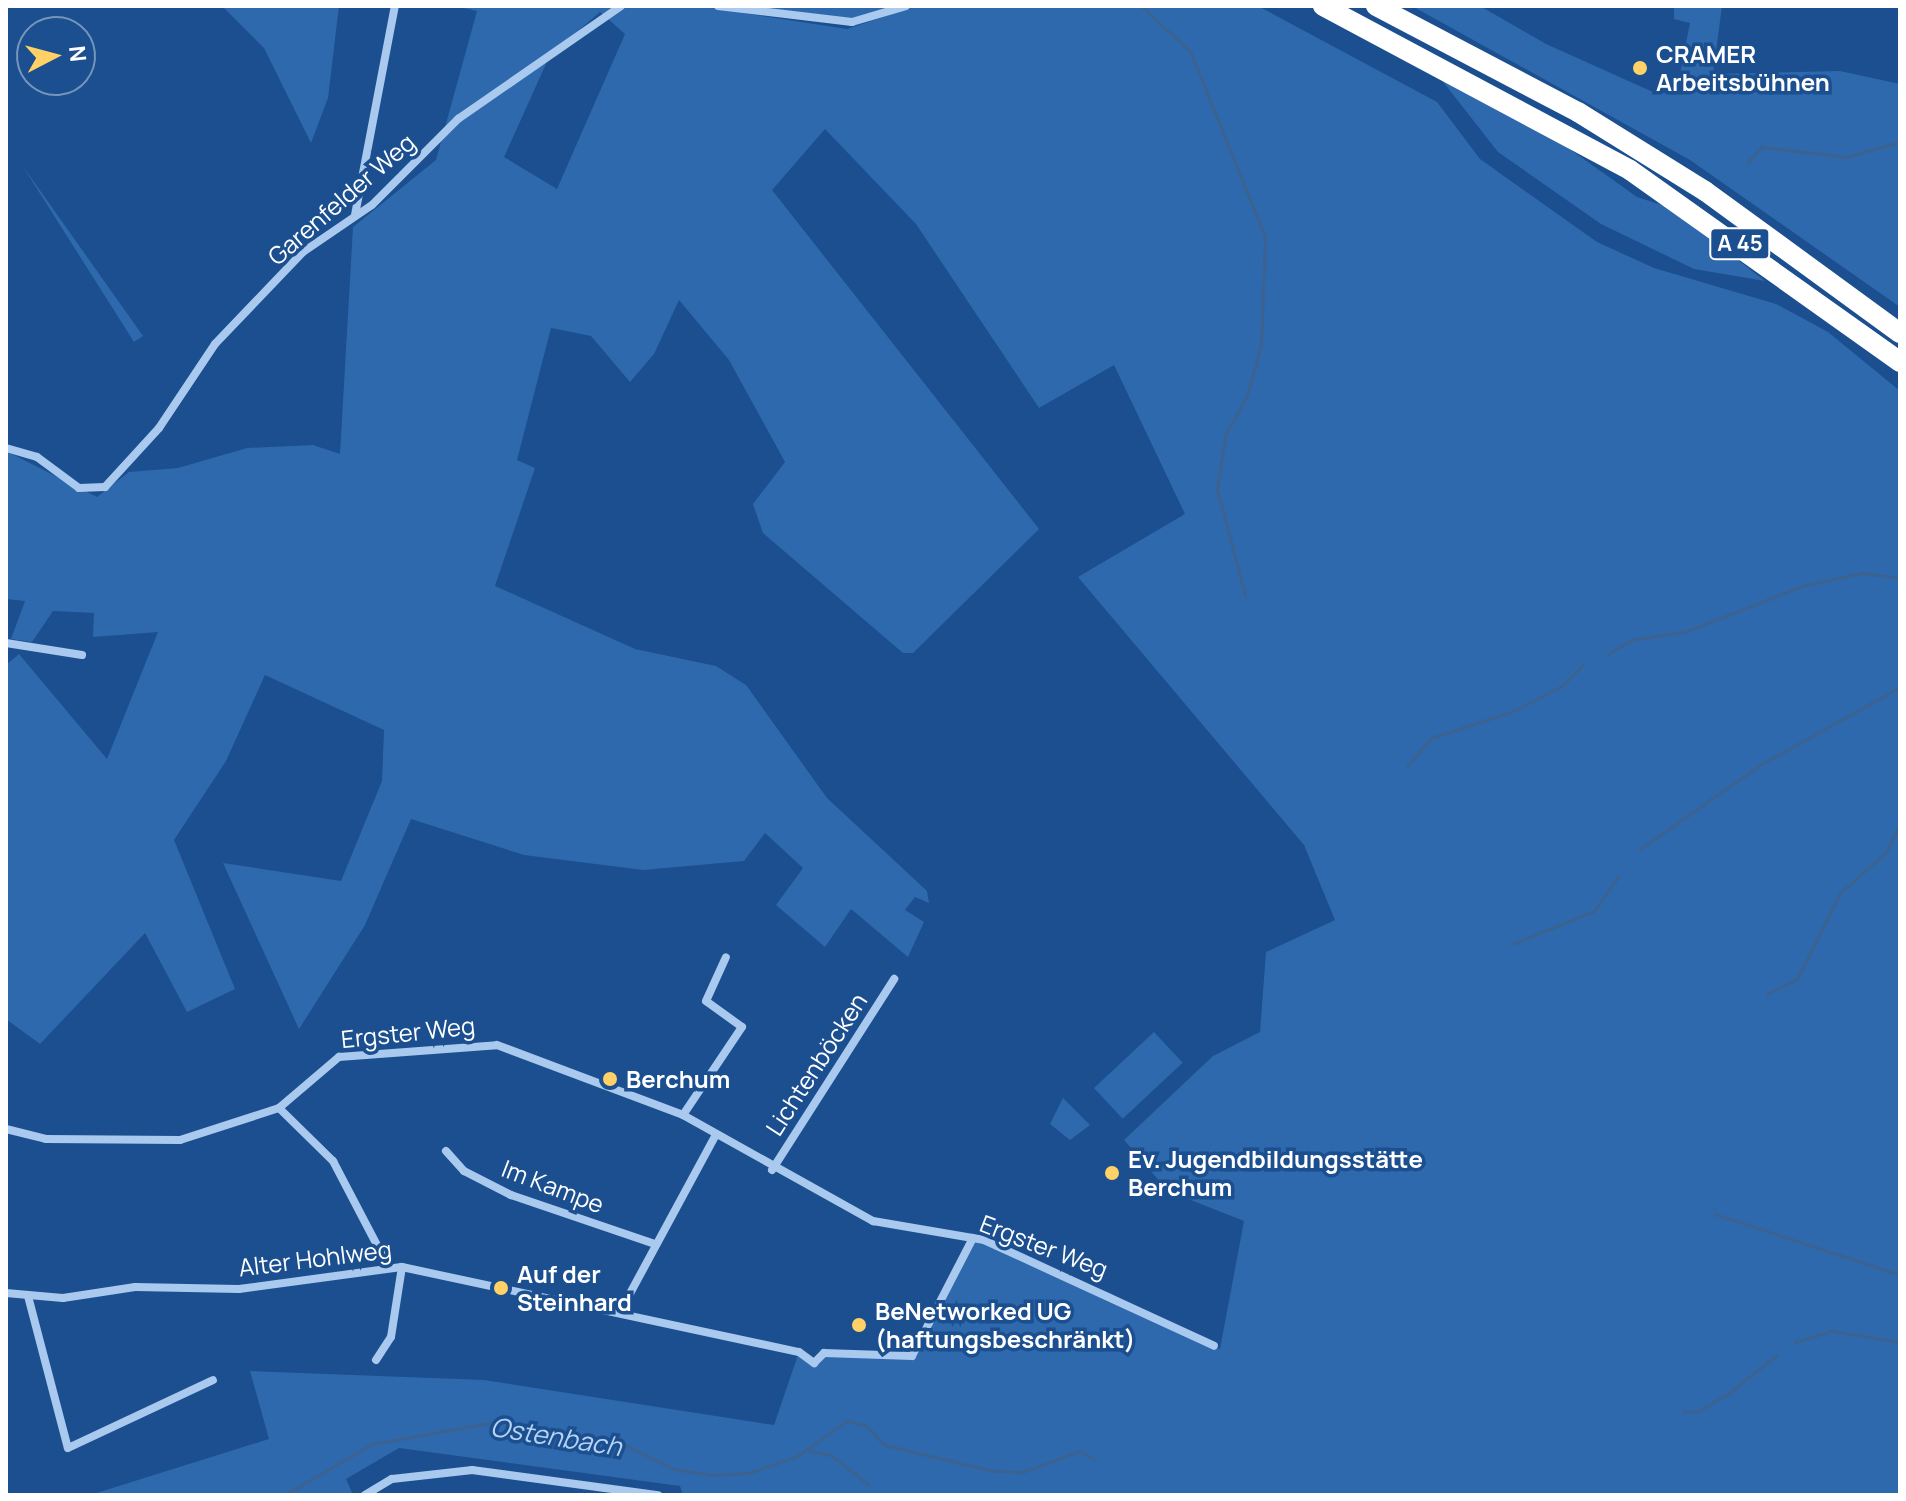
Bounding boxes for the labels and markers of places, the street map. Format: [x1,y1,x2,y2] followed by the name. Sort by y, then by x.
[1656,40,1830,96] place label: CRAMER Arbeitsbühnen
[1631,59,1649,77] marker: CRAMER Arbeitsbühnen
[626,1065,730,1093] place label: Berchum
[601,1070,619,1088] marker: Berchum
[1128,1145,1423,1201] place label: Ev. Jugendbildungsstätte Berchum
[1103,1164,1121,1182] marker: Ev. Jugendbildungsstätte Berchum
[517,1260,632,1316] place label: Auf der Steinhard
[492,1279,510,1297] marker: Auf der Steinhard
[875,1297,1135,1353] place label: BeNetworked UG (haftungsbeschränkt)
[850,1316,868,1334] marker: BeNetworked UG (haftungsbeschränkt)

